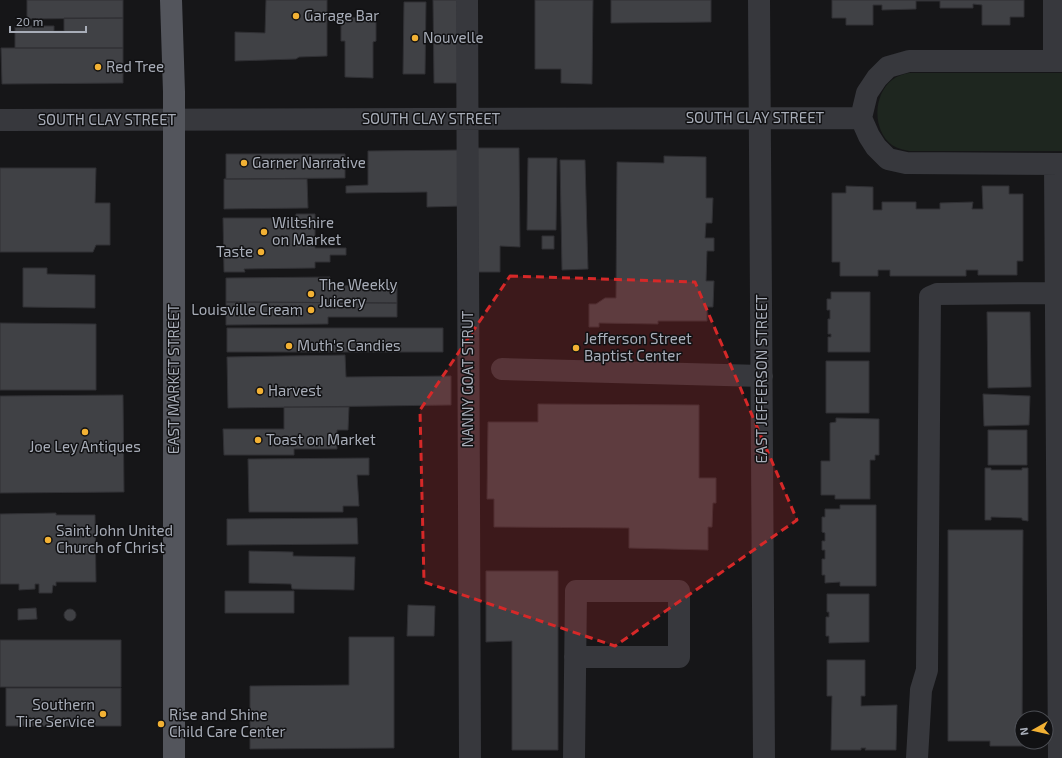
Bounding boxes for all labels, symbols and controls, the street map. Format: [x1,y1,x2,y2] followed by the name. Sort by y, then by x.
[304,6,379,24] place label: Garage Bar
[10,8,86,34] scale bar
[291,11,301,21] marker: Garage Bar
[16,14,43,28] text: 20 m
[423,28,484,46] place label: Nouvelle
[410,33,420,43] marker: Nouvelle
[106,57,164,75] place label: Red Tree
[93,62,103,72] marker: Red Tree
[686,108,825,126] street label: SOUTH CLAY STREET
[362,109,501,127] street label: SOUTH CLAY STREET
[38,110,177,128] street label: SOUTH CLAY STREET
[252,153,366,171] place label: Garner Narrative
[239,158,249,168] marker: Garner Narrative
[272,213,341,248] place label: Wiltshire on Market
[259,227,269,237] marker: Wiltshire on Market
[216,242,253,260] place label: Taste
[256,247,266,257] marker: Taste
[319,275,397,310] place label: The Weekly Juicery
[306,289,316,299] marker: The Weekly Juicery
[752,294,770,464] street label: EAST JEFFERSON STREET
[191,300,303,318] place label: Louisville Cream
[164,304,182,454] street label: EAST MARKET STREET
[306,305,316,315] marker: Louisville Cream
[458,310,476,448] street label: NANNY GOAT STRUT
[584,329,692,364] place label: Jefferson Street Baptist Center
[297,336,401,354] place label: Muth's Candies
[284,341,294,351] marker: Muth's Candies
[571,343,581,353] marker: Jefferson Street Baptist Center
[268,381,322,399] place label: Harvest
[255,386,265,396] marker: Harvest
[80,427,90,437] marker: Joe Ley Antiques
[266,430,376,448] place label: Toast on Market
[253,435,263,445] marker: Toast on Market
[29,437,141,455] place label: Joe Ley Antiques
[56,521,173,556] place label: Saint John United Church of Christ
[43,535,53,545] marker: Saint John United Church of Christ
[16,695,95,730] place label: Southern Tire Service
[169,705,286,740] place label: Rise and Shine Child Care Center
[98,709,108,719] marker: Southern Tire Service
[1014,710,1054,750] north arrow
[156,719,166,729] marker: Rise and Shine Child Care Center
[1017,727,1031,736] text: N

